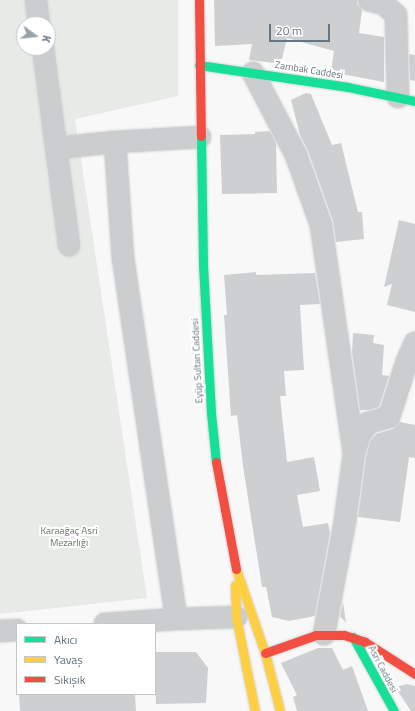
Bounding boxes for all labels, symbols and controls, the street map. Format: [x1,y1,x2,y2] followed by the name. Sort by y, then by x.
[16,16,56,56] north arrow
[271,16,332,42] scale bar
[276,21,302,40] text: 20 m
[38,34,55,44] text: K
[274,59,344,81] street label: Zambak Caddesi
[189,318,205,404] street label: Eyüp Sultan Caddesi
[40,524,98,548] park label: Karaağaç Asri Mezarlığı
[16,623,156,695] legend
[54,630,77,649] text: Akıcı
[366,644,400,694] street label: Asri Caddesi
[54,650,83,669] text: Yavaş
[54,670,85,689] text: Sıkışık

